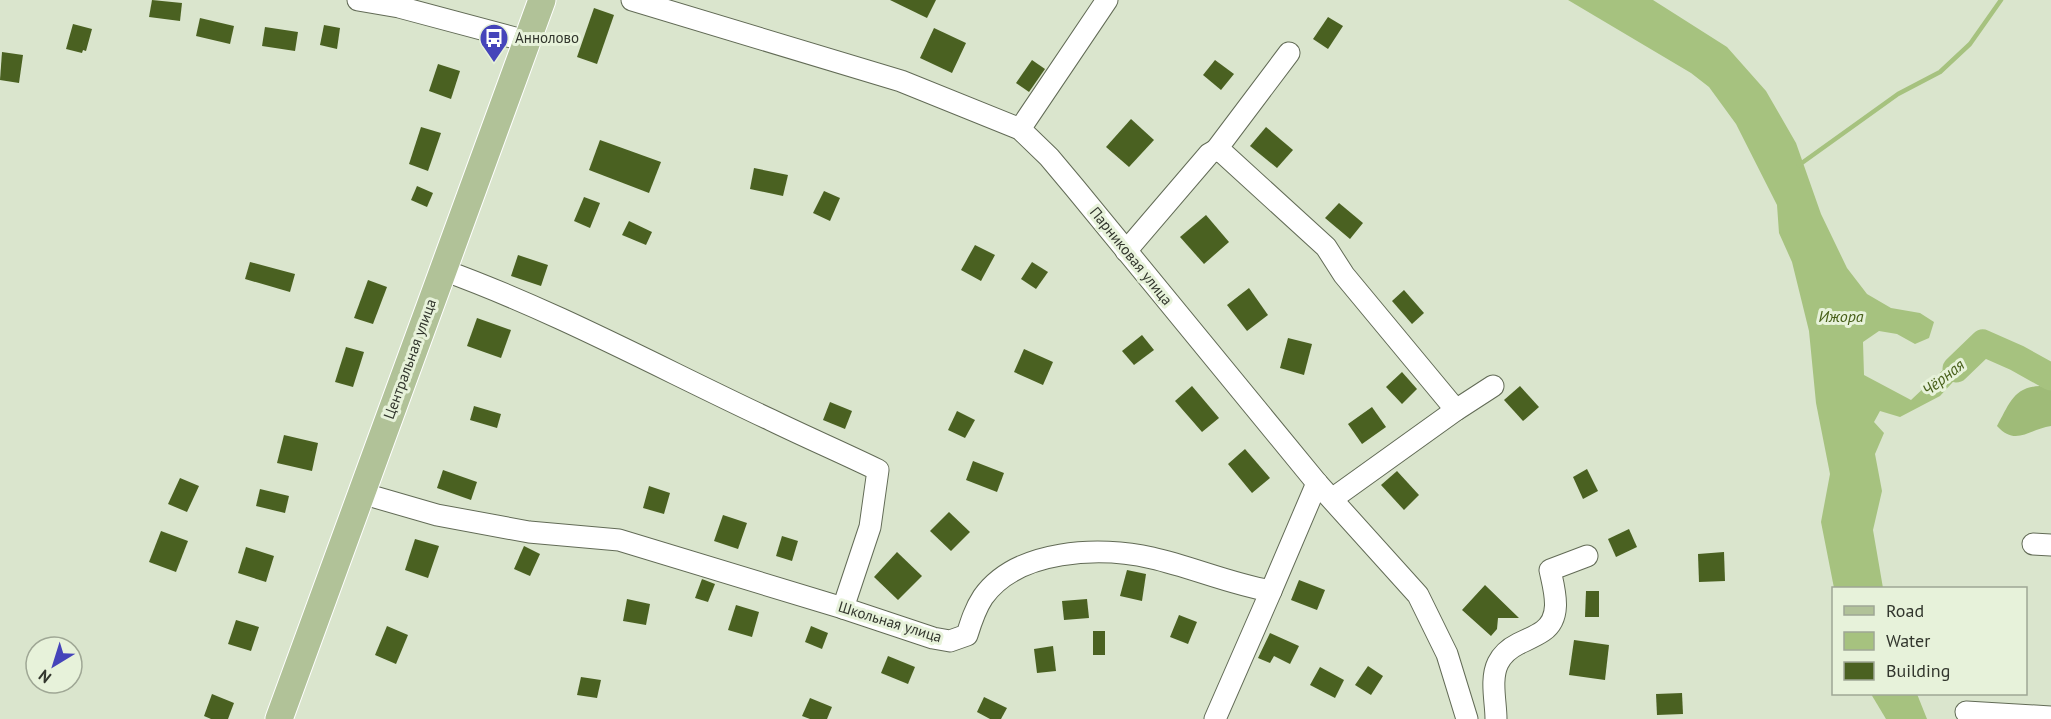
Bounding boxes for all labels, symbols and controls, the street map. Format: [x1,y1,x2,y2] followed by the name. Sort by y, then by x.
[478,22,510,64] bus stop icon: Аннолово
[515,28,579,47] place label: Аннолово
[1086,203,1177,309] street label: Парниковая улица
[379,296,440,422] street label: Центральная улица
[1818,306,1864,326] water label: Ижора
[1918,354,1969,400] water label: Чёрная
[1832,587,2027,695] legend
[836,597,944,646] street label: Школьная улица
[1886,599,1924,622] text: Road
[1886,629,1930,652] text: Water
[24,635,84,695] north arrow
[1886,659,1950,682] text: Building
[34,666,55,688] text: N

